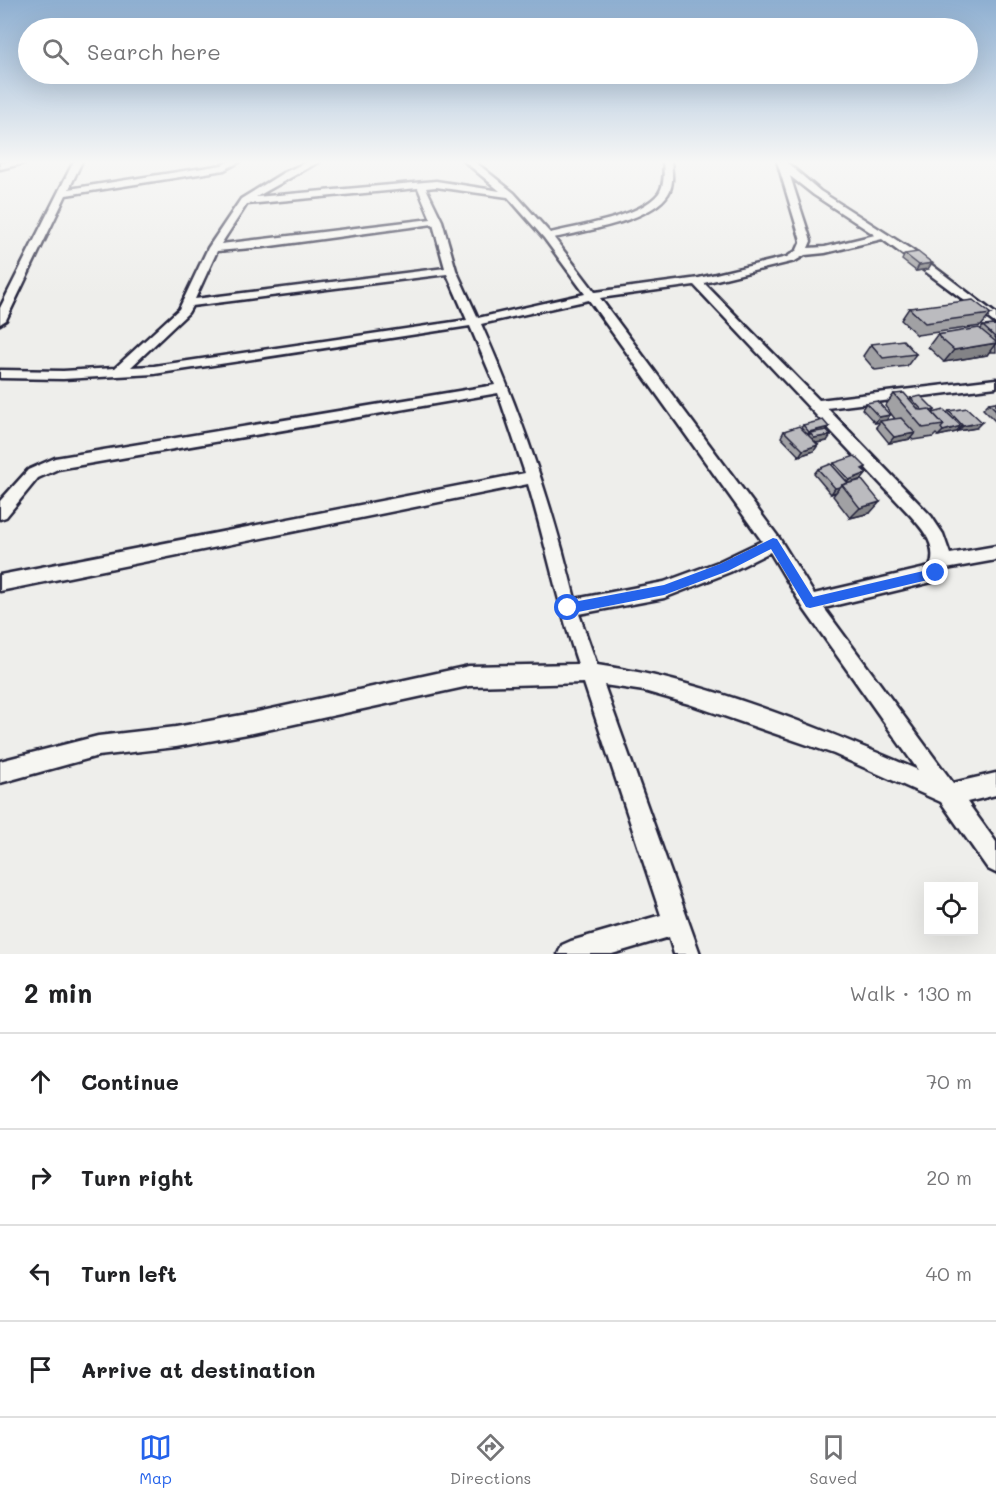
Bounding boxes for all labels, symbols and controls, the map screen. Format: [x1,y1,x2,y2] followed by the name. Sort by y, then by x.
[18,18,978,84] search box
[39,35,72,68] icon: search
[87,37,221,66] text: Search here
[922,559,948,585] route end
[554,594,580,620] route start
[924,882,978,936] map controls
[924,882,978,936] button: locate
[24,976,92,1010] text: 2 min
[849,980,972,1006] text: Walk · 130 m
[24,1065,57,1098] icon: ahead
[81,1067,179,1096] text: Continue
[926,1068,972,1094] text: 70 m
[24,1161,57,1194] icon: right
[81,1163,193,1192] text: Turn right
[926,1164,972,1190] text: 20 m
[24,1257,57,1290] icon: left
[81,1259,177,1288] text: Turn left
[926,1260,972,1286] text: 40 m
[24,1353,57,1386] icon: arrive
[81,1355,316,1384] text: Arrive at destination
[139,1431,172,1488] tab: Map
[450,1431,531,1488] tab: Directions
[809,1431,857,1488] tab: Saved

